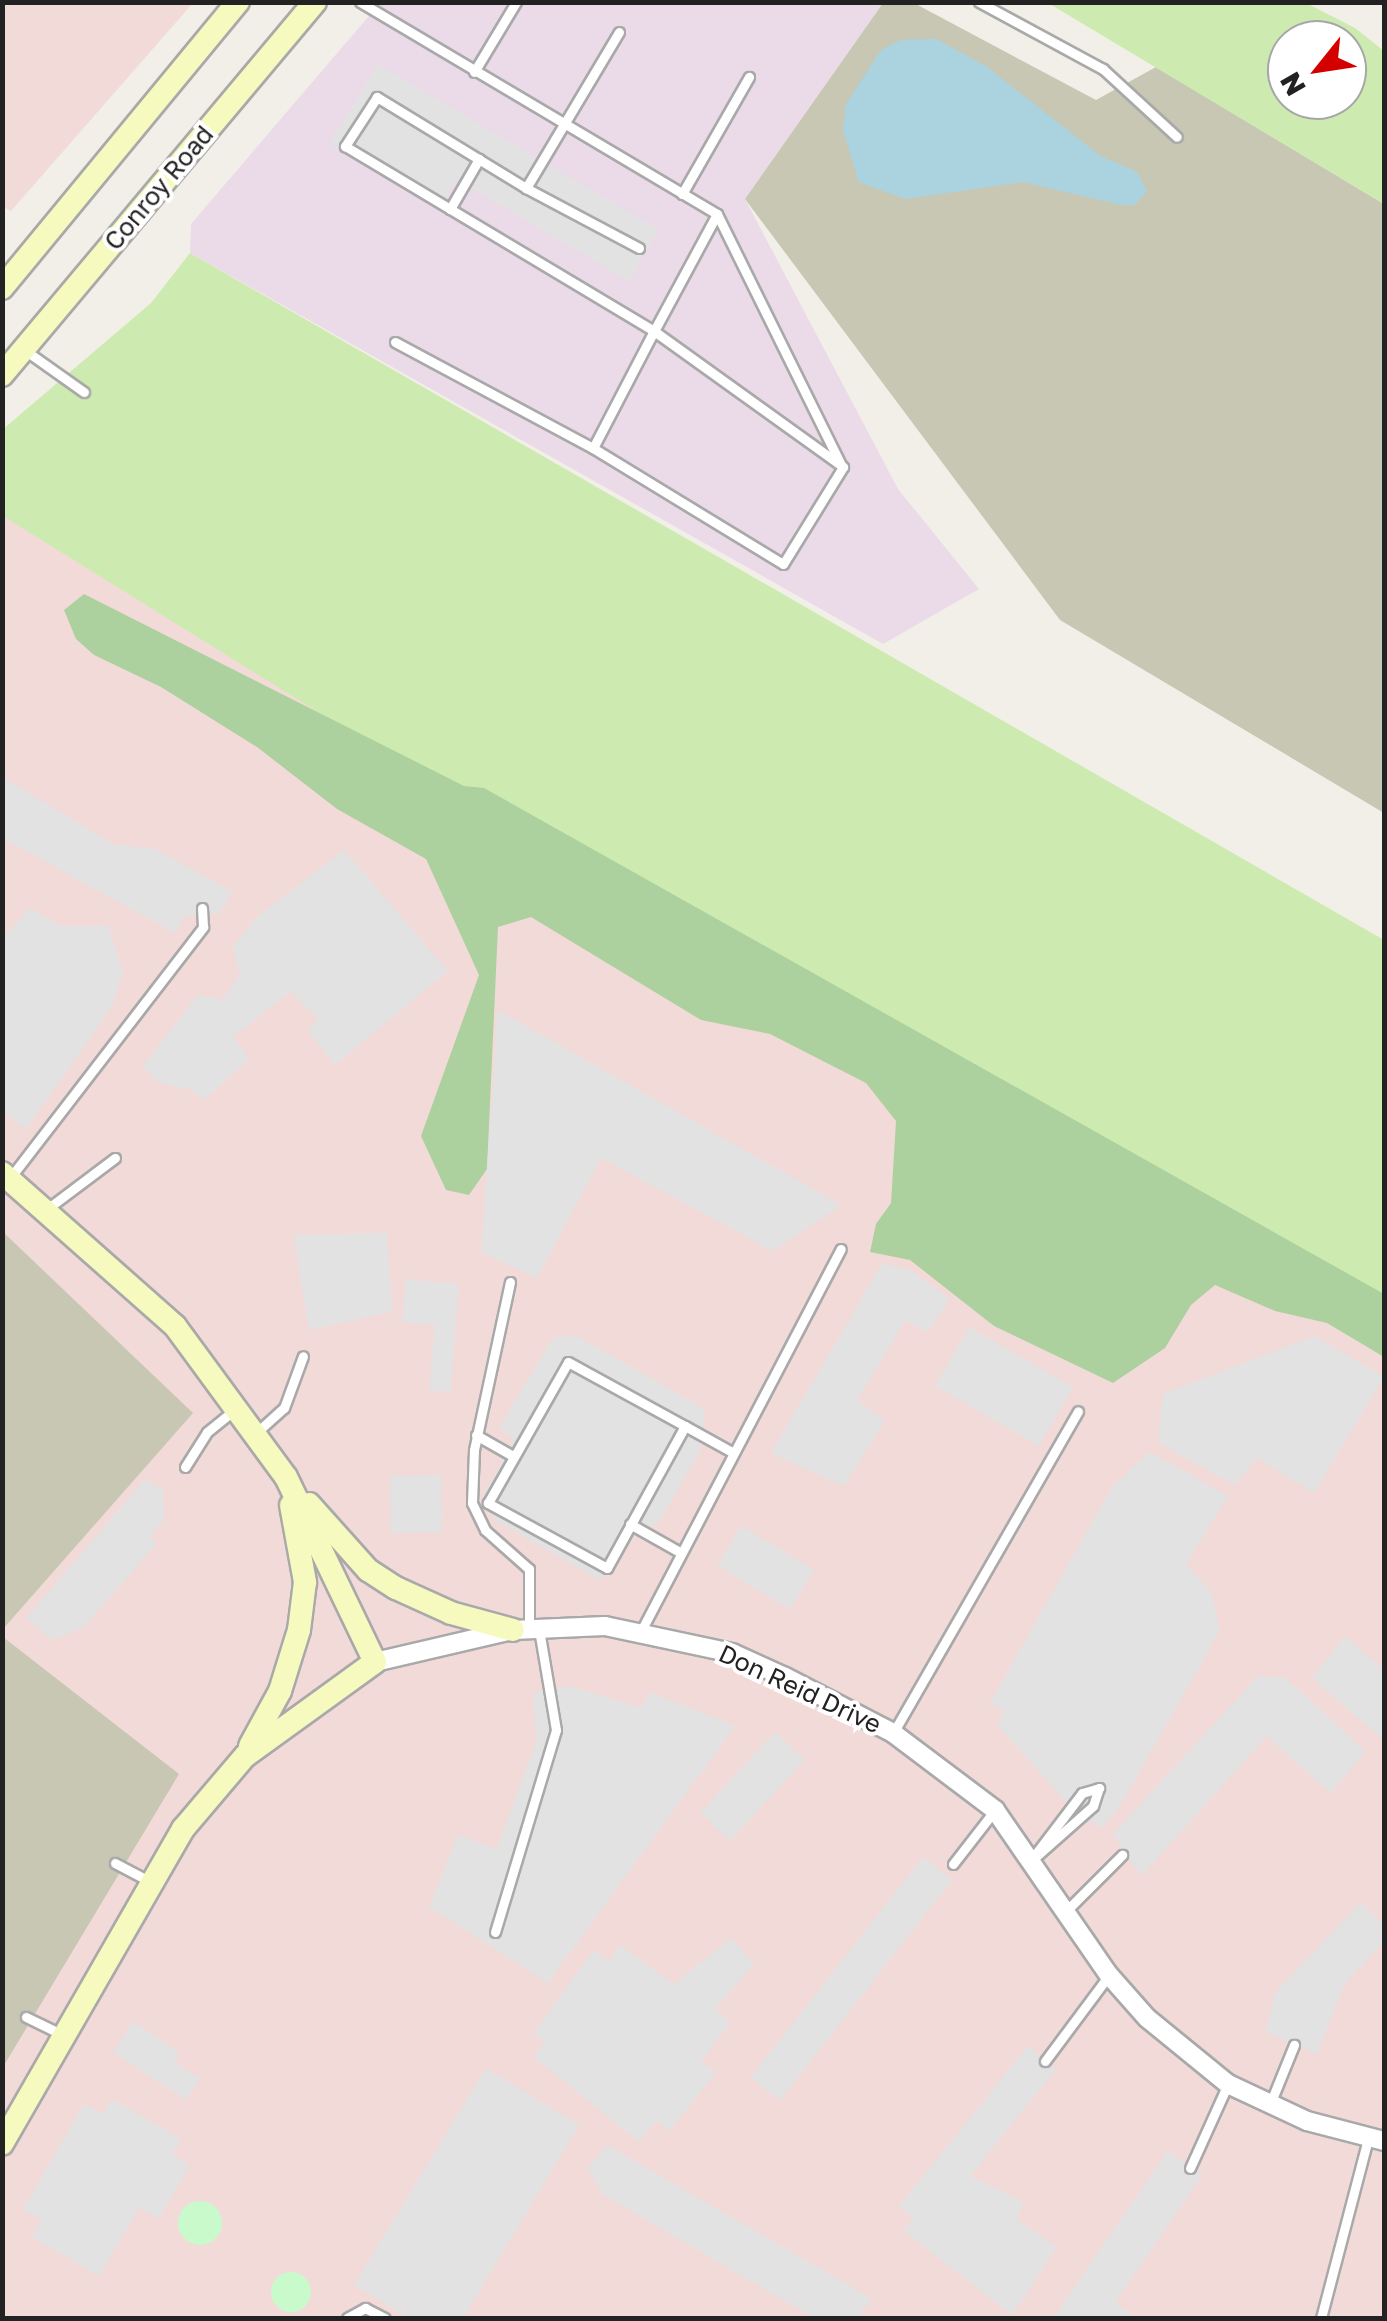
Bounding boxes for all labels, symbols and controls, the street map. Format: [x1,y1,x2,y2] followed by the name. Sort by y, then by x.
[1267,20,1367,120] north arrow
[1273,67,1312,102] text: N
[98,120,220,256] street label: Conroy Road
[714,1638,886,1740] street label: Don Reid Drive

